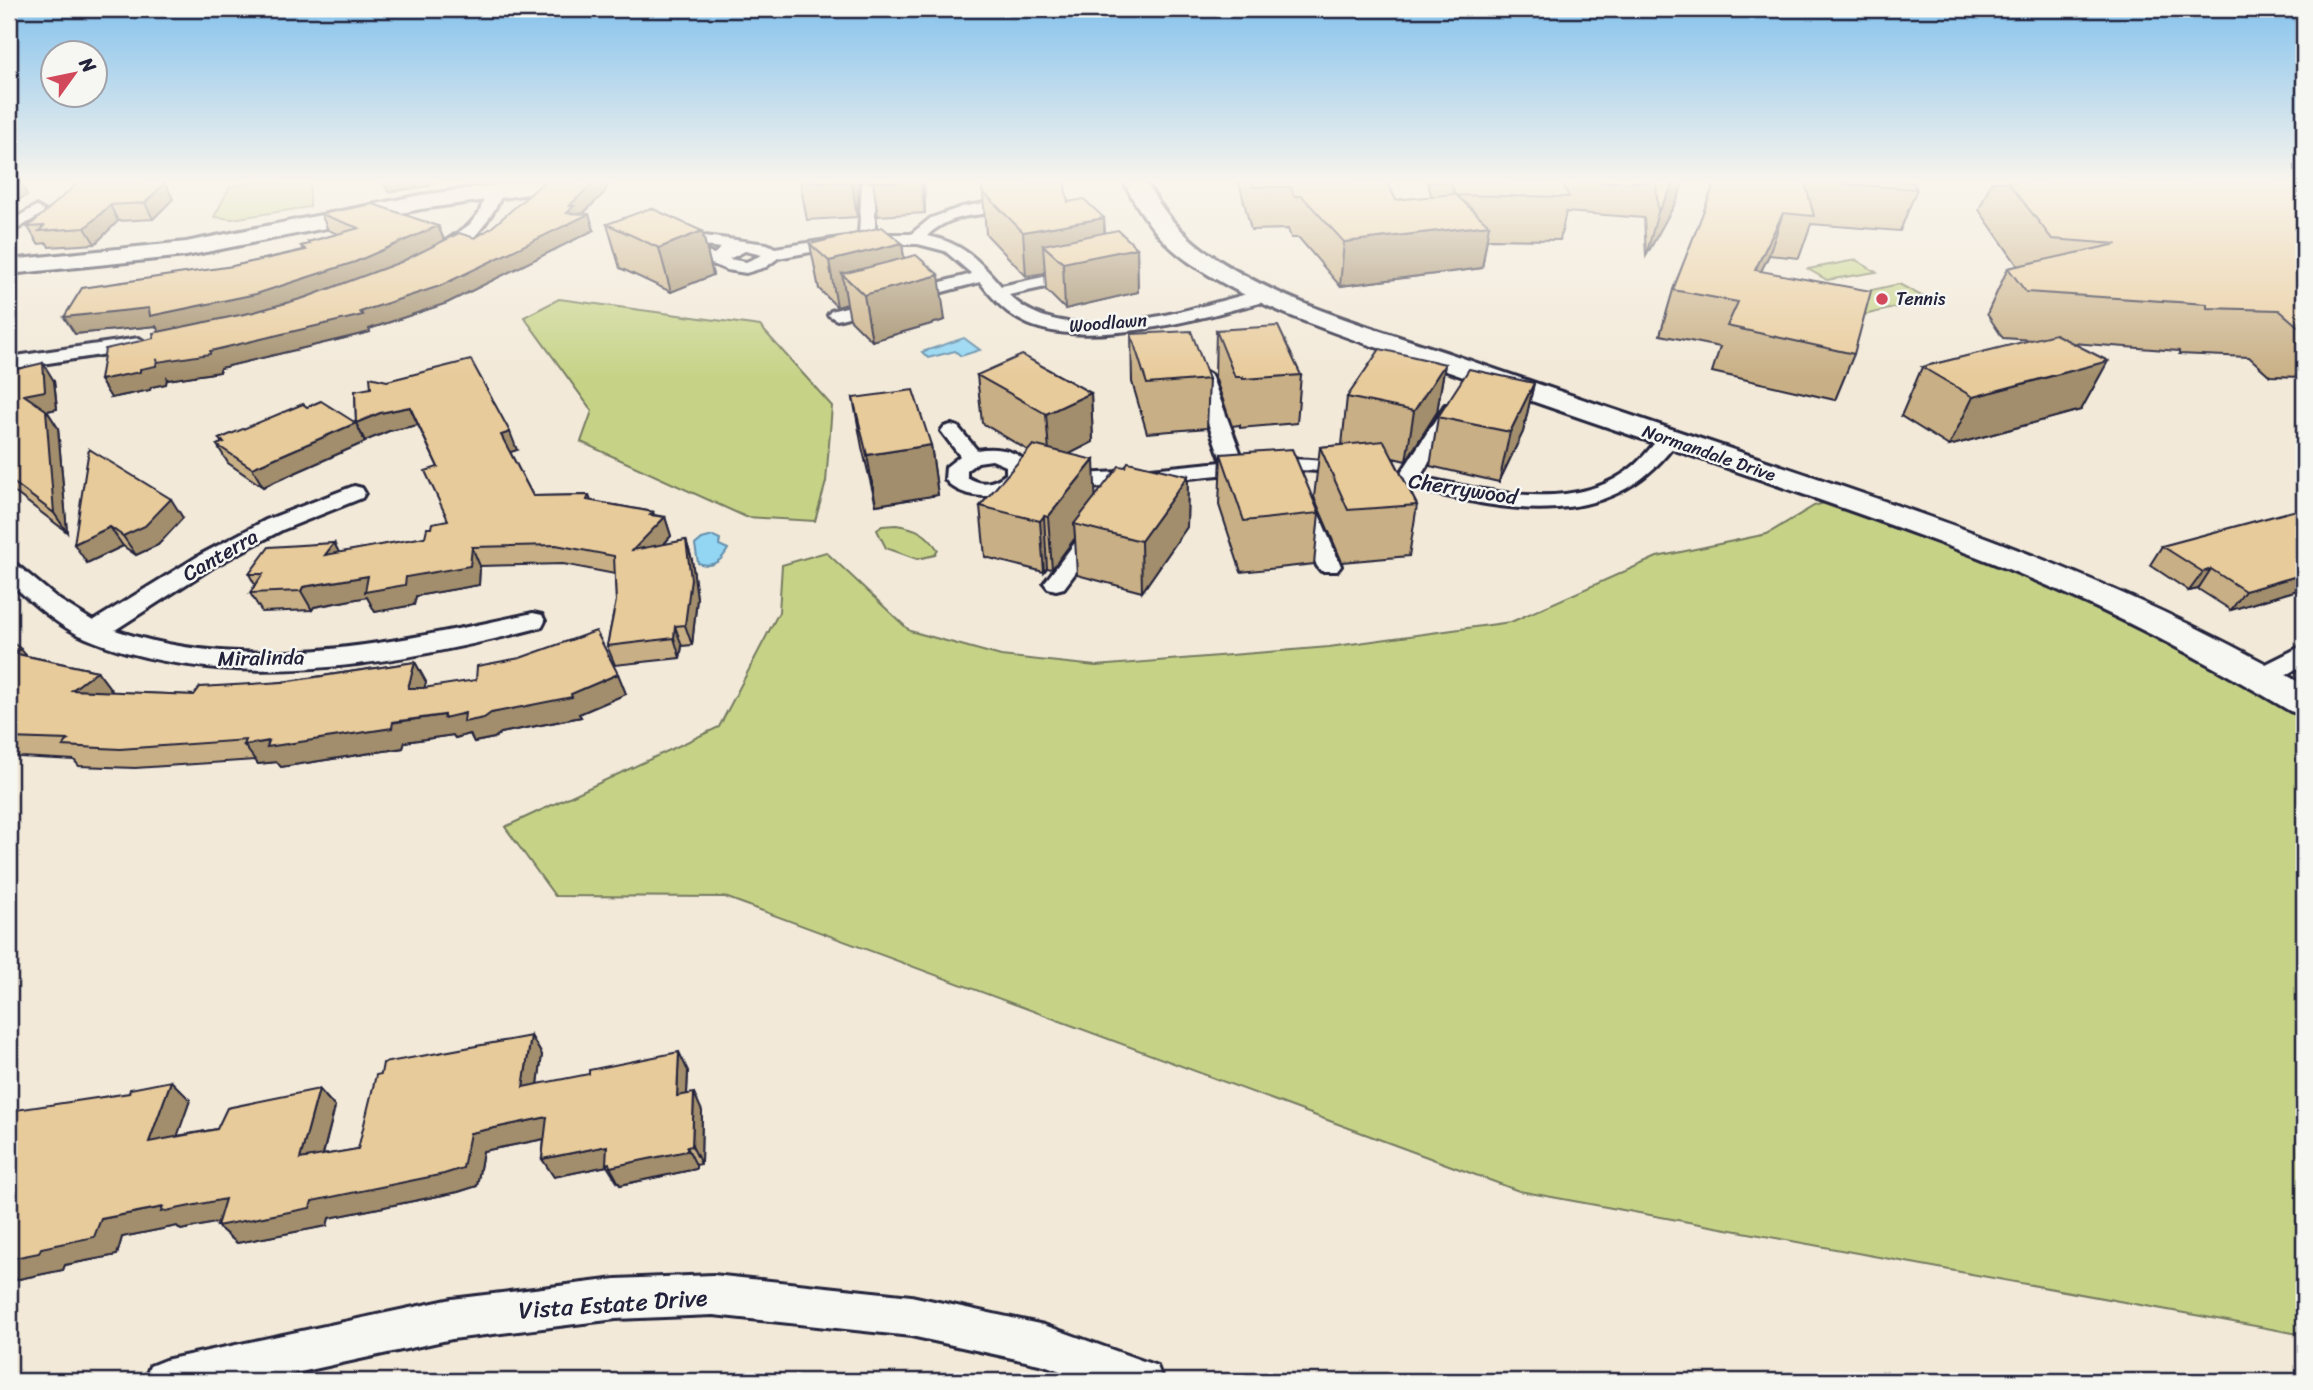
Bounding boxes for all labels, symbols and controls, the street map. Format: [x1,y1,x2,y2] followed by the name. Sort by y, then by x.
[38,38,108,108] north arrow
[70,50,106,80] text: N
[1896,283,1946,315] place label: Tennis
[1874,291,1890,307] marker: Tennis
[1068,304,1149,342] street label: Woodlawn
[1638,415,1780,491] street label: Normandale Drive
[1406,462,1522,517] street label: Cherrywood
[175,518,266,592] street label: Canterra
[217,638,305,678] street label: Miralinda
[517,1276,709,1332] street label: Vista Estate Drive

